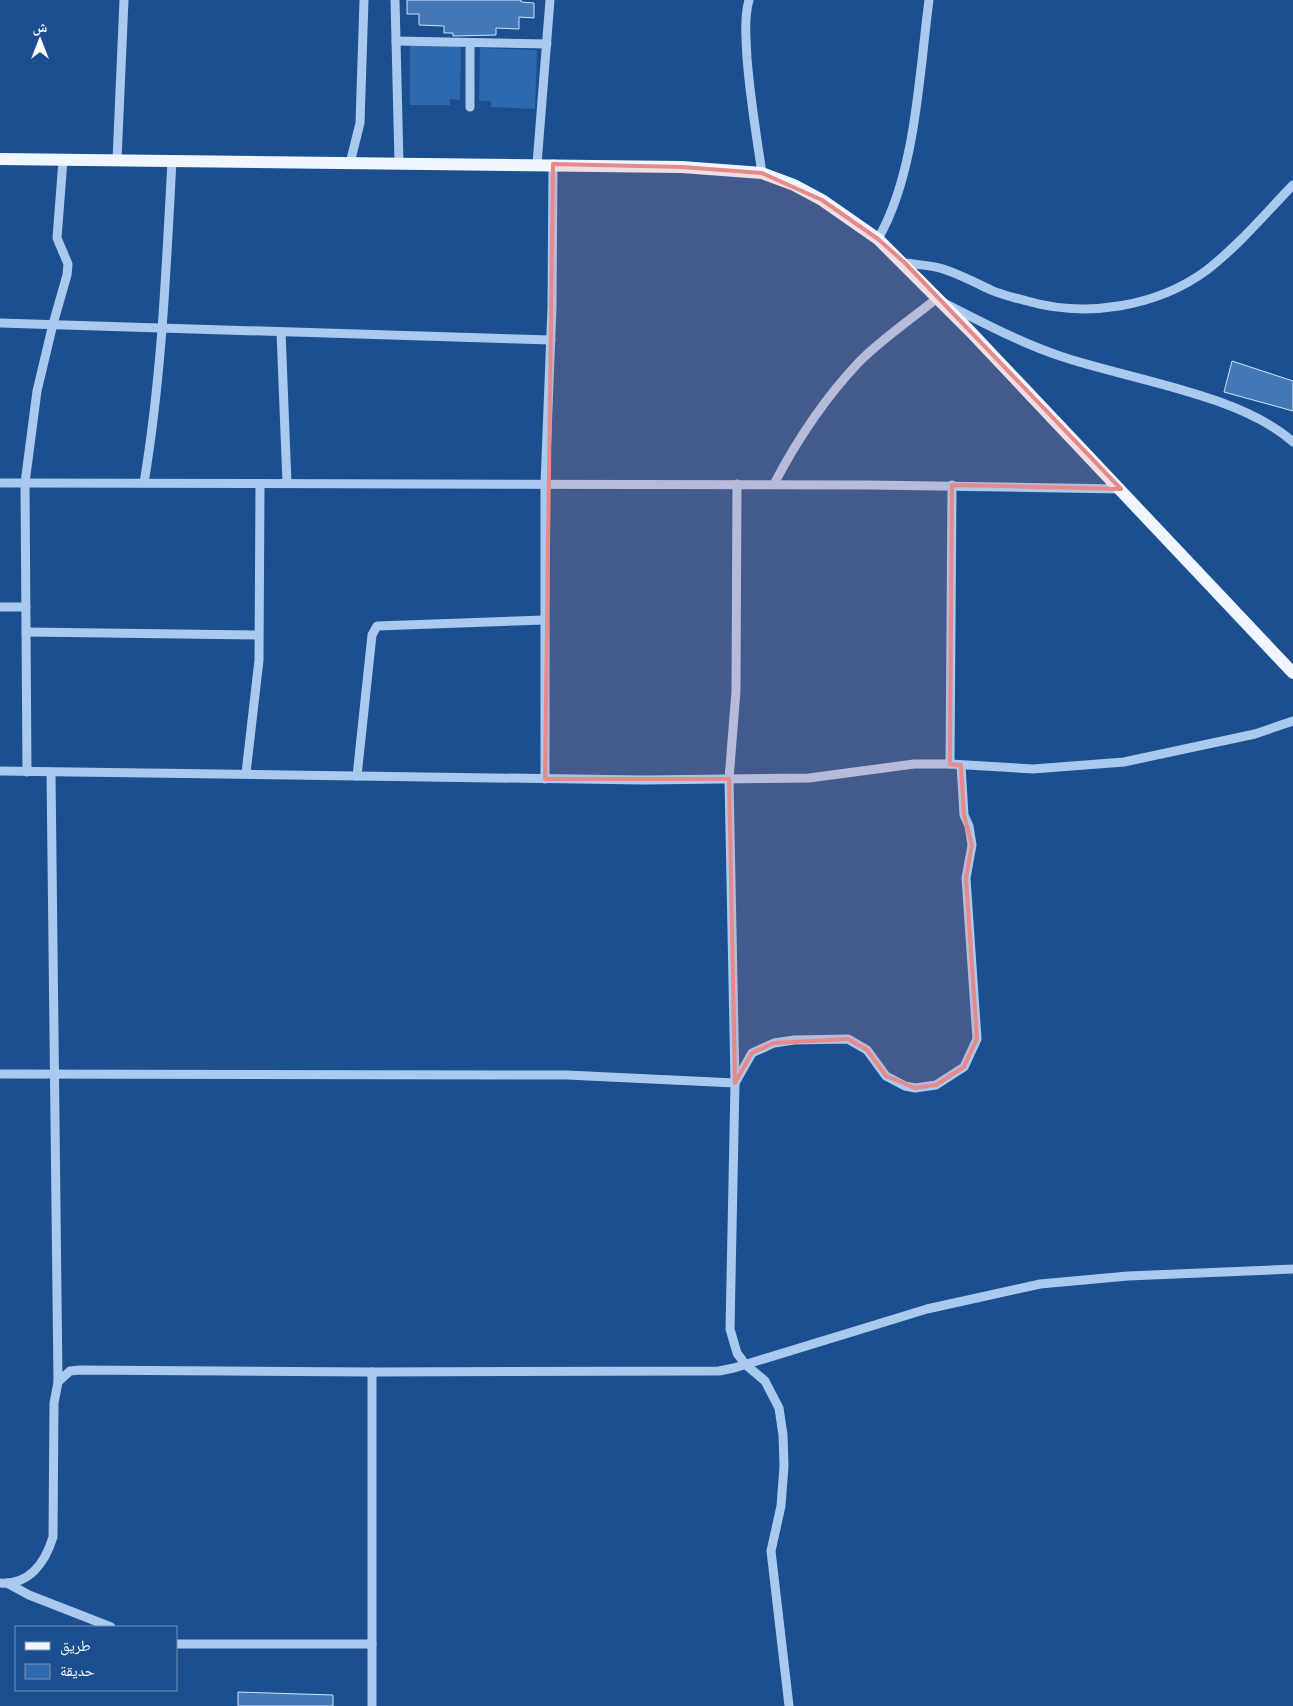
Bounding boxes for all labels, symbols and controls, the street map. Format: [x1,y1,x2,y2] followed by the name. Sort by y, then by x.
[15,15,65,65] north arrow
[33,19,48,36] text: ش
[15,1626,178,1691] legend
[60,1637,91,1656] text: طريق
[60,1662,95,1679] text: حديقة

